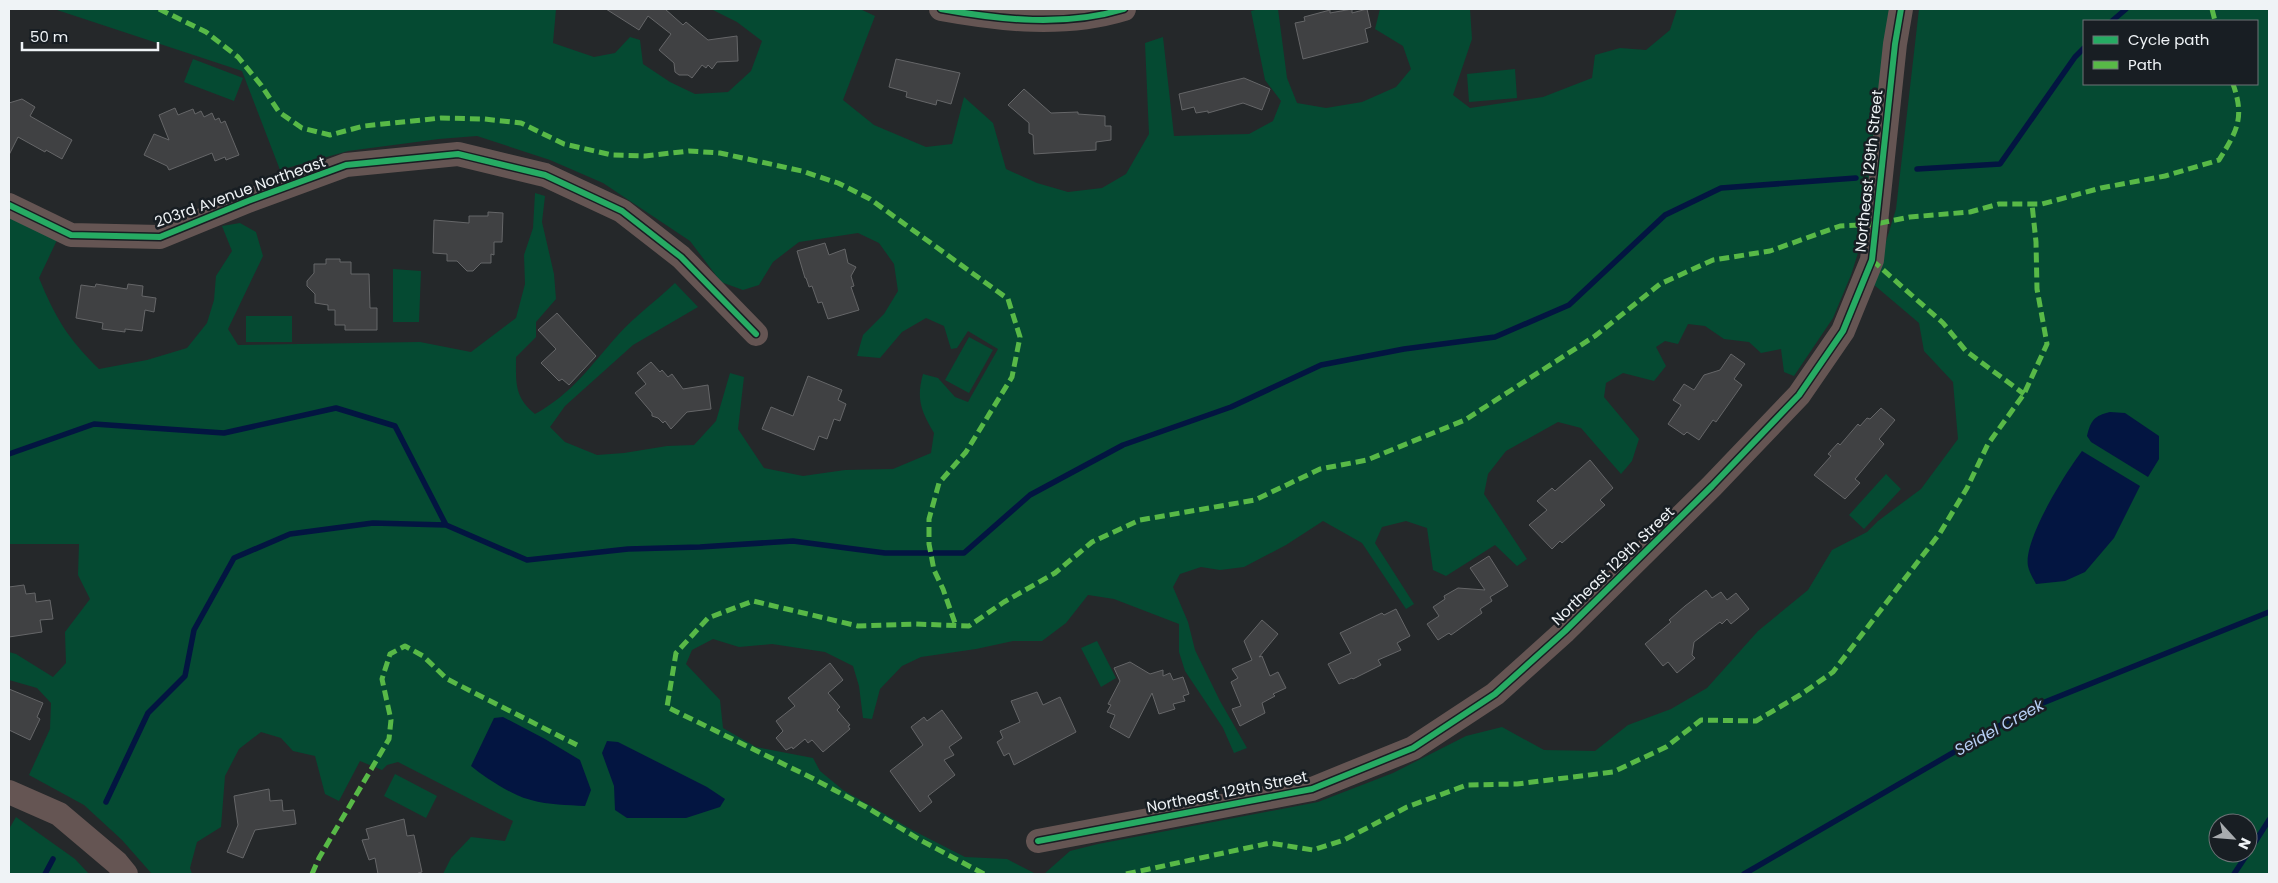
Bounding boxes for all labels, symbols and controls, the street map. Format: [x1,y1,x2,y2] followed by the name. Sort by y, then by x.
[22,20,159,52] scale bar
[2083,20,2258,85] legend
[30,26,68,47] text: 50 m
[2128,29,2209,50] text: Cycle path
[2128,54,2162,75] text: Path
[1850,89,1887,253] street label: Northeast 129th Street
[151,151,328,232] street label: 203rd Avenue Northeast
[1547,501,1679,630] street label: Northeast 129th Street
[1950,693,2049,761] water label: Seidel Creek
[1145,766,1309,817] street label: Northeast 129th Street
[2208,813,2258,863] north arrow
[2233,835,2256,853] text: N

